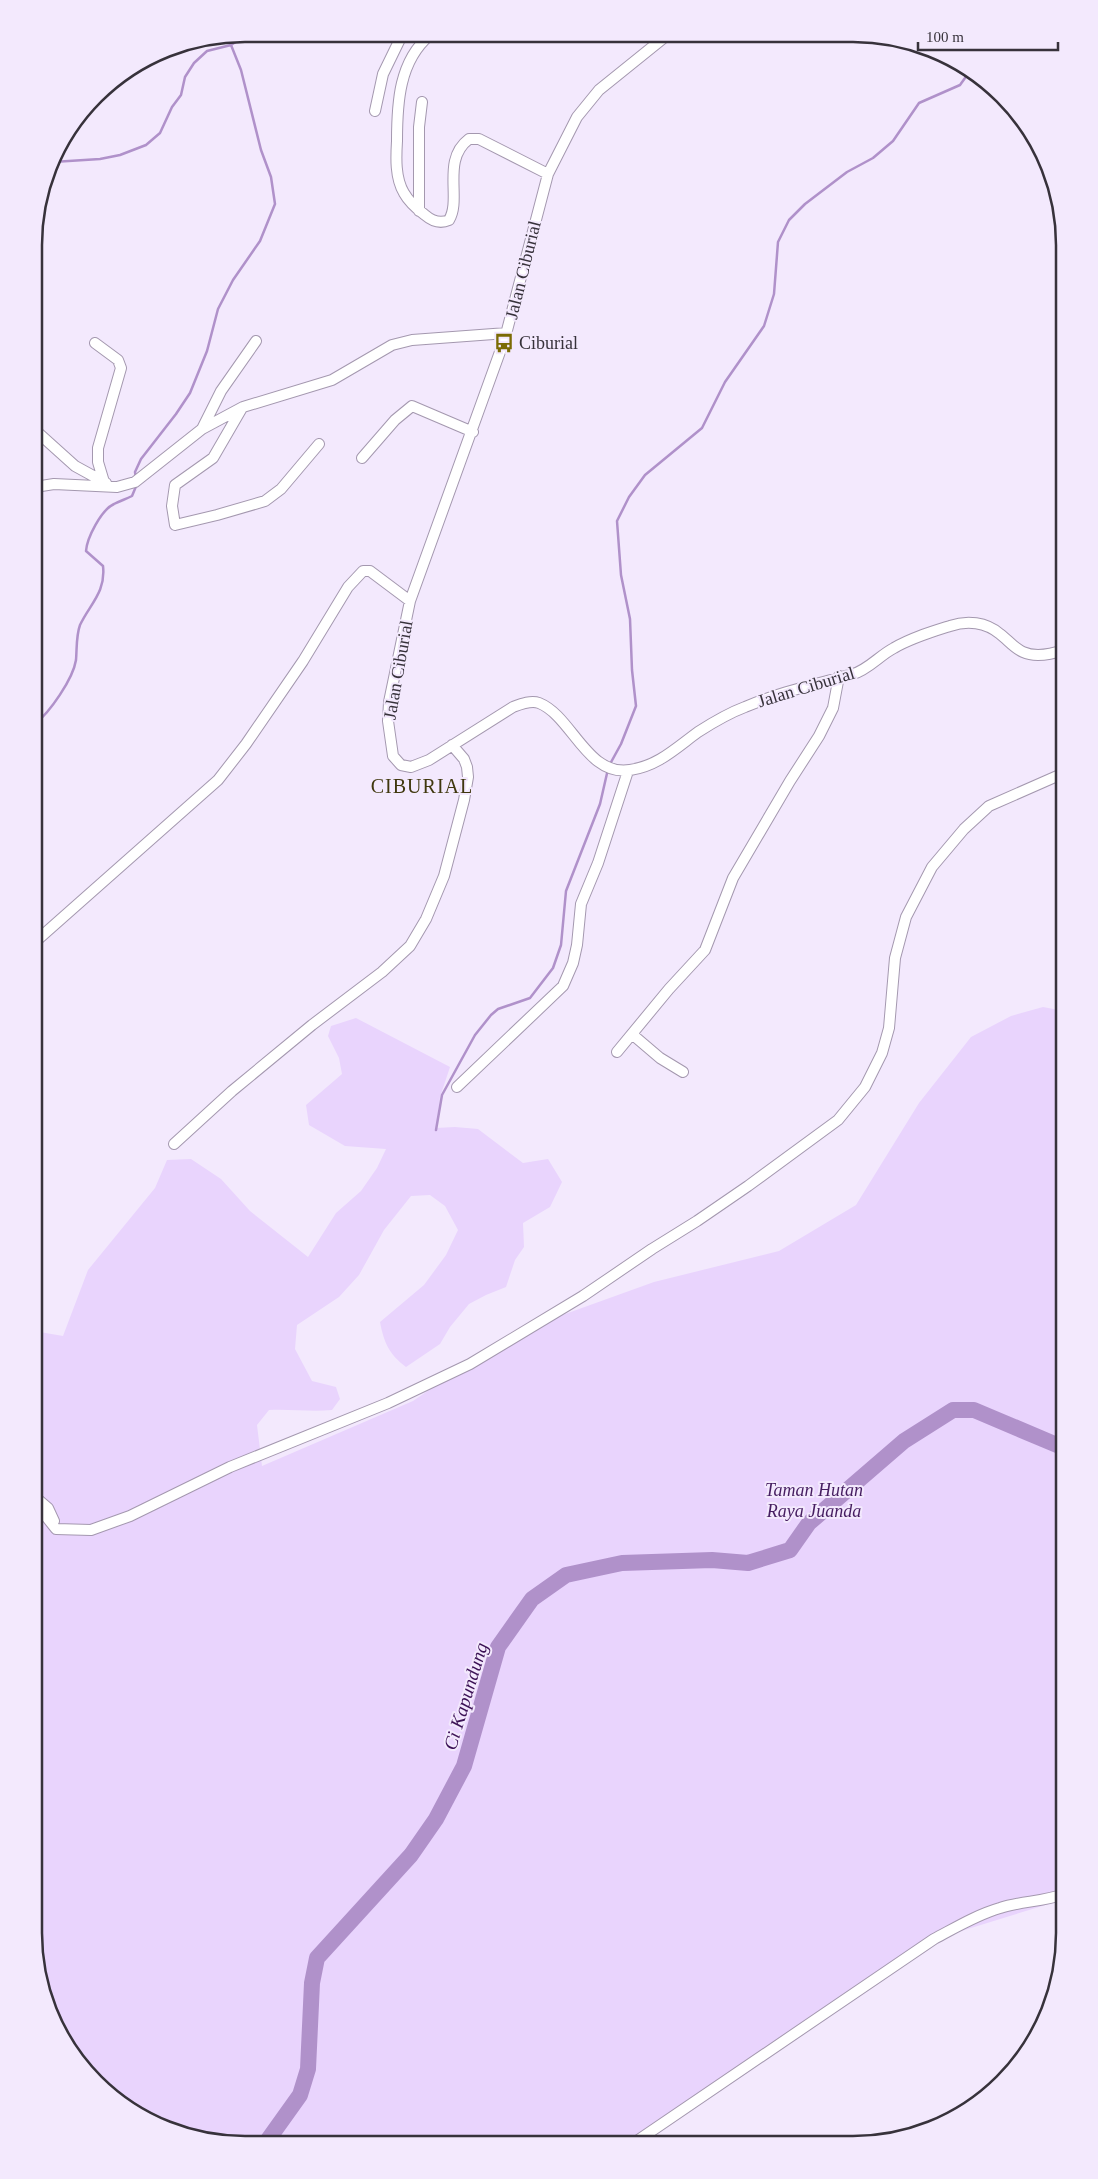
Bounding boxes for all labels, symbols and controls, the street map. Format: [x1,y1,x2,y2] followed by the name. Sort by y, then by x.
[918,20,1058,52] scale bar
[926,29,964,45] text: 100 m
[501,219,545,321] street label: Jalan Ciburial
[493,332,515,354] bus stop icon: Ciburial
[519,333,578,353] place label: Ciburial
[379,619,417,721] street label: Jalan Ciburial
[755,663,857,711] street label: Jalan Ciburial
[371,775,473,797] district label: CIBURIAL
[765,1480,863,1521] park label: Taman Hutan Raya Juanda
[439,1640,492,1752] water label: Ci Kapundung

